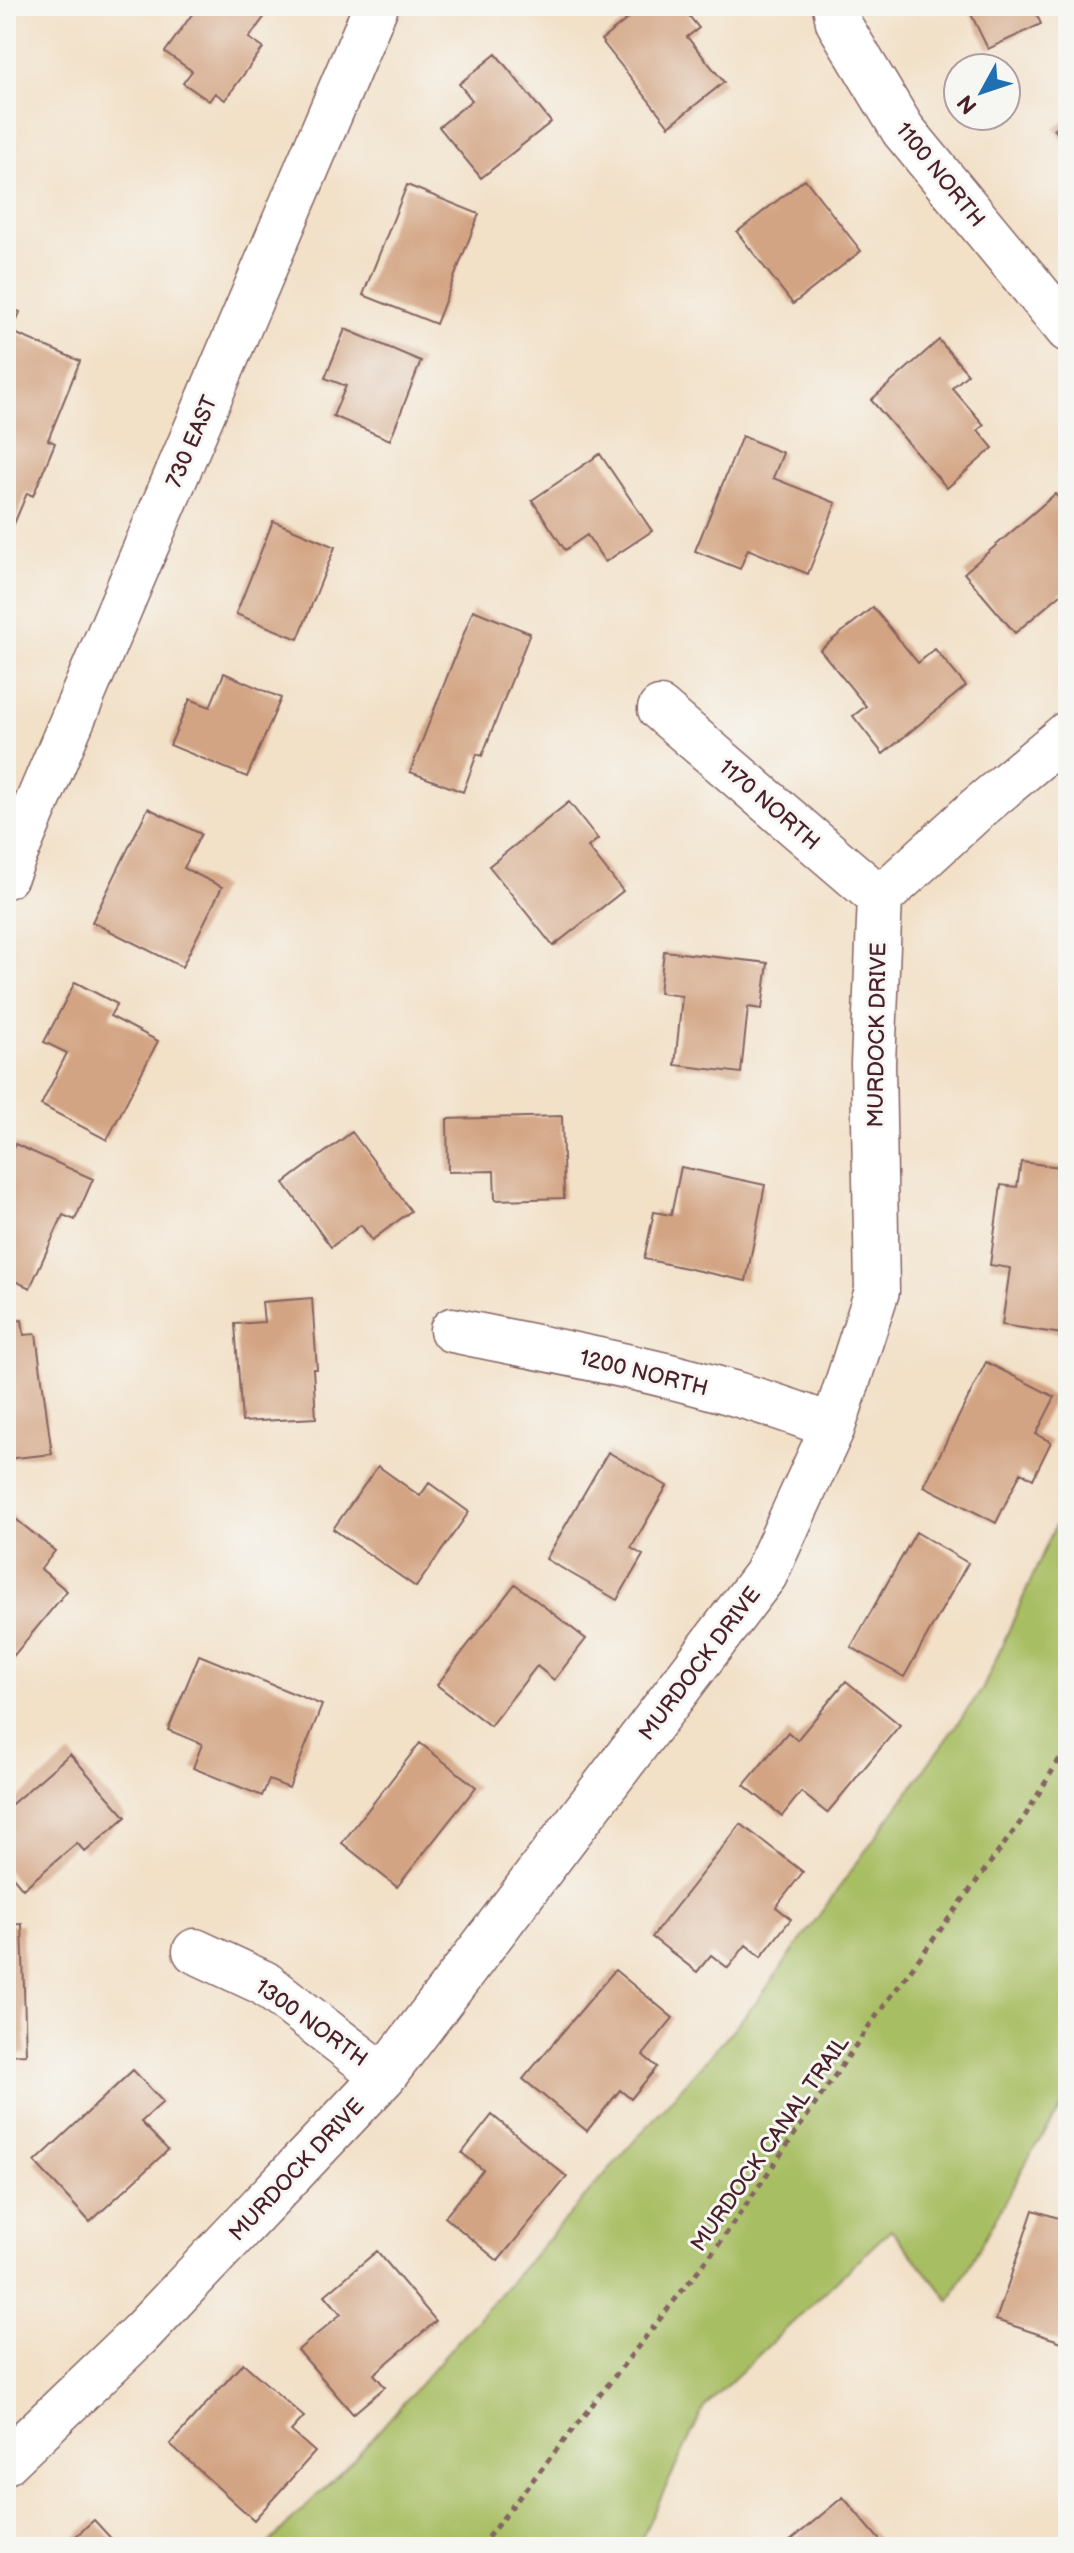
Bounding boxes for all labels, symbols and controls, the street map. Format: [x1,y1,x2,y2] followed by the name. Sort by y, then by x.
[942,52,1022,132] north arrow
[952,89,983,119] text: N
[889,117,990,233] street label: 1100 NORTH
[161,392,224,492] street label: 730 EAST
[713,754,825,856] street label: 1170 NORTH
[862,942,893,1128] street label: MURDOCK DRIVE
[577,1344,711,1402] street label: 1200 NORTH
[634,1582,767,1746] street label: MURDOCK DRIVE
[250,1973,372,2073] street label: 1300 NORTH
[685,2030,855,2257] street label: MURDOCK CANAL TRAIL
[224,2093,370,2247] street label: MURDOCK DRIVE

